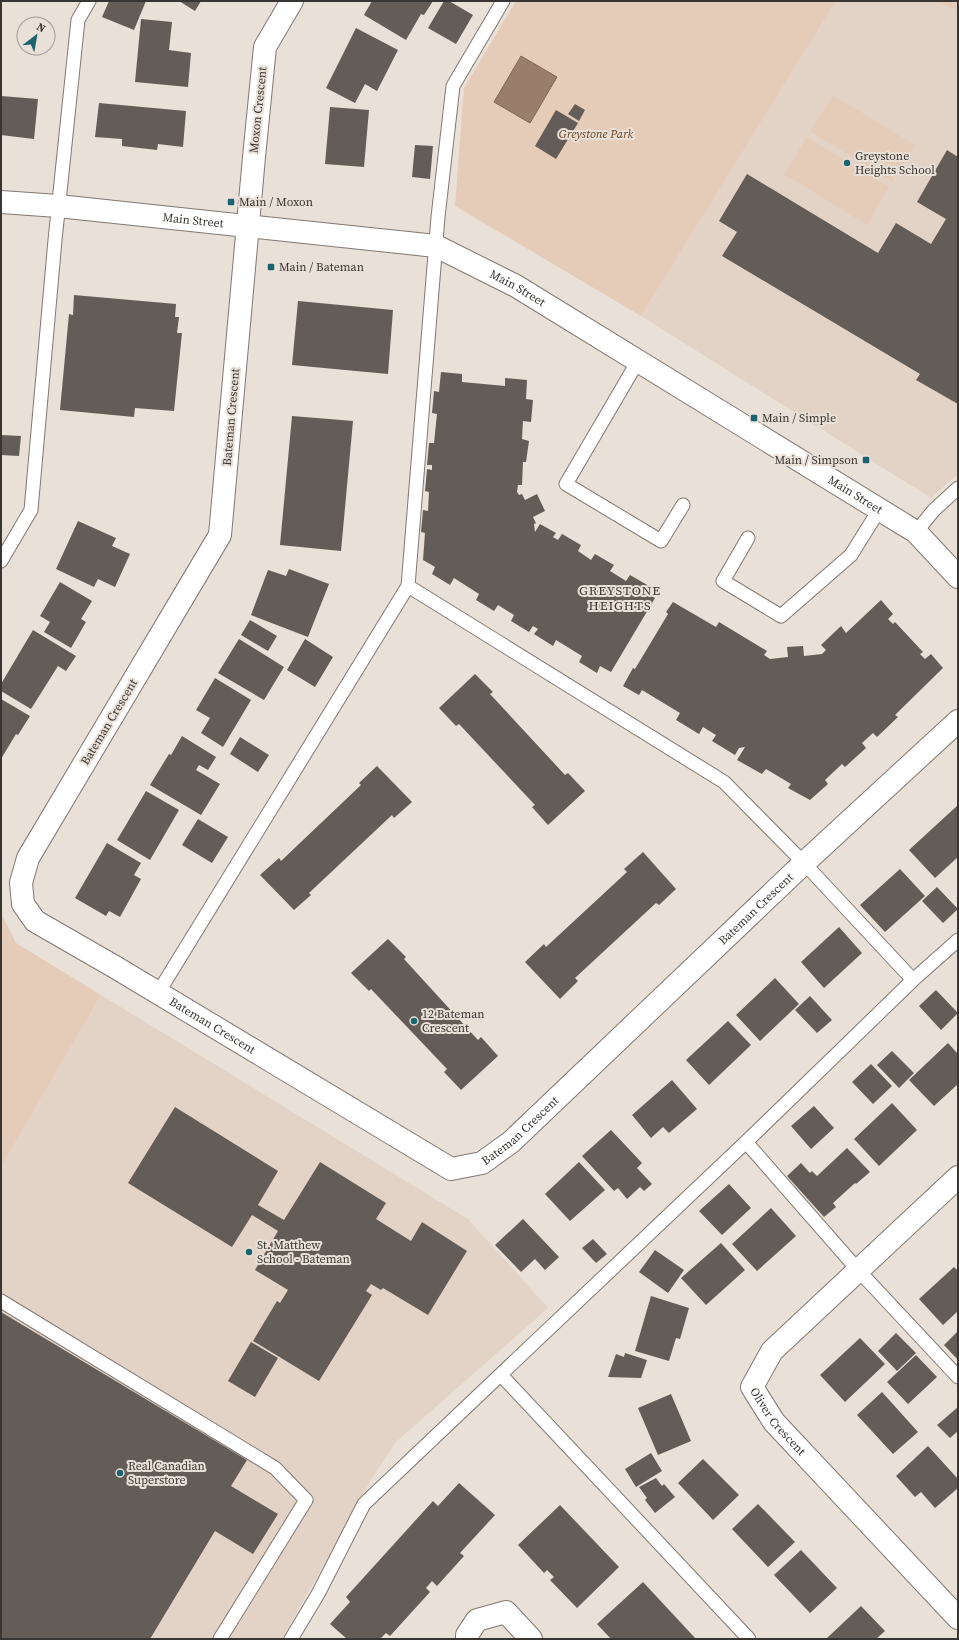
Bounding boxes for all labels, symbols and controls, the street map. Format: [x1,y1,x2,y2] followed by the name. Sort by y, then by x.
[16,16,56,56] north arrow
[34,19,48,36] text: N
[246,66,270,154] street label: Moxon Crescent
[559,126,634,142] park label: Greystone Park
[855,148,935,178] place label: Greystone Heights School
[842,158,852,168] marker: Greystone Heights School
[239,194,313,210] place label: Main / Moxon
[226,197,236,207] marker: Main / Moxon
[162,209,225,231] street label: Main Street
[279,259,364,275] place label: Main / Bateman
[266,262,276,272] marker: Main / Bateman
[487,266,548,310] street label: Main Street
[219,368,243,466] street label: Bateman Crescent
[762,410,836,426] place label: Main / Simple
[749,413,759,423] marker: Main / Simple
[774,452,858,468] place label: Main / Simpson
[861,455,871,465] marker: Main / Simpson
[825,472,886,518] street label: Main Street
[579,582,661,614] district label: GREYSTONE HEIGHTS
[77,676,141,768] street label: Bateman Crescent
[715,869,797,948] street label: Bateman Crescent
[166,994,258,1058] street label: Bateman Crescent
[422,1006,485,1036] place label: 12 Bateman Crescent
[409,1016,419,1026] marker: 12 Bateman Crescent
[478,1093,562,1169] street label: Bateman Crescent
[257,1237,350,1267] place label: St. Matthew School - Bateman
[244,1247,254,1257] marker: St. Matthew School - Bateman
[746,1384,809,1459] street label: Oliver Crescent
[128,1458,205,1488] place label: Real Canadian Superstore
[115,1468,125,1478] marker: Real Canadian Superstore

